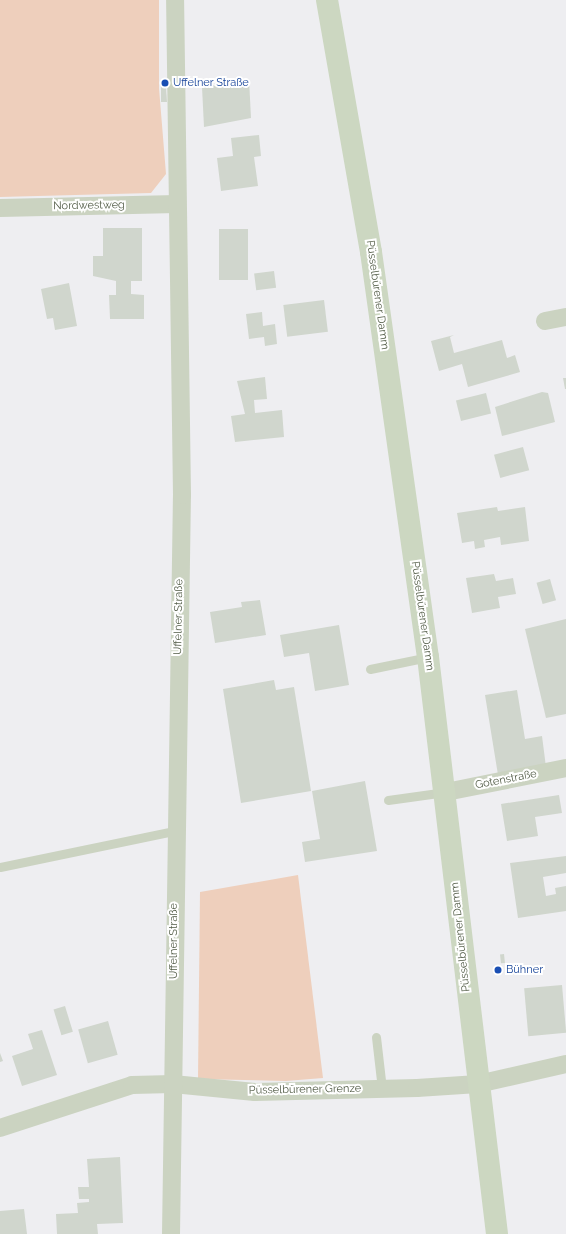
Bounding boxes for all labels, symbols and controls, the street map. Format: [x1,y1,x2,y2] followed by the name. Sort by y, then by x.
[173,76,249,90] place label: Uffelner Straße
[160,78,170,88] marker: Uffelner Straße
[53,199,125,213] street label: Nordwestweg
[363,239,391,351] street label: Püsselbürener Damm
[408,560,436,672] street label: Püsselbürener Damm
[172,579,186,655] street label: Uffelner Straße
[474,768,538,792] street label: Gotenstraße
[449,881,473,993] street label: Püsselbürener Damm
[167,903,181,979] street label: Uffelner Straße
[506,963,543,977] place label: Bühner
[493,965,503,975] marker: Bühner
[249,1082,361,1098] street label: Püsselbürener Grenze

